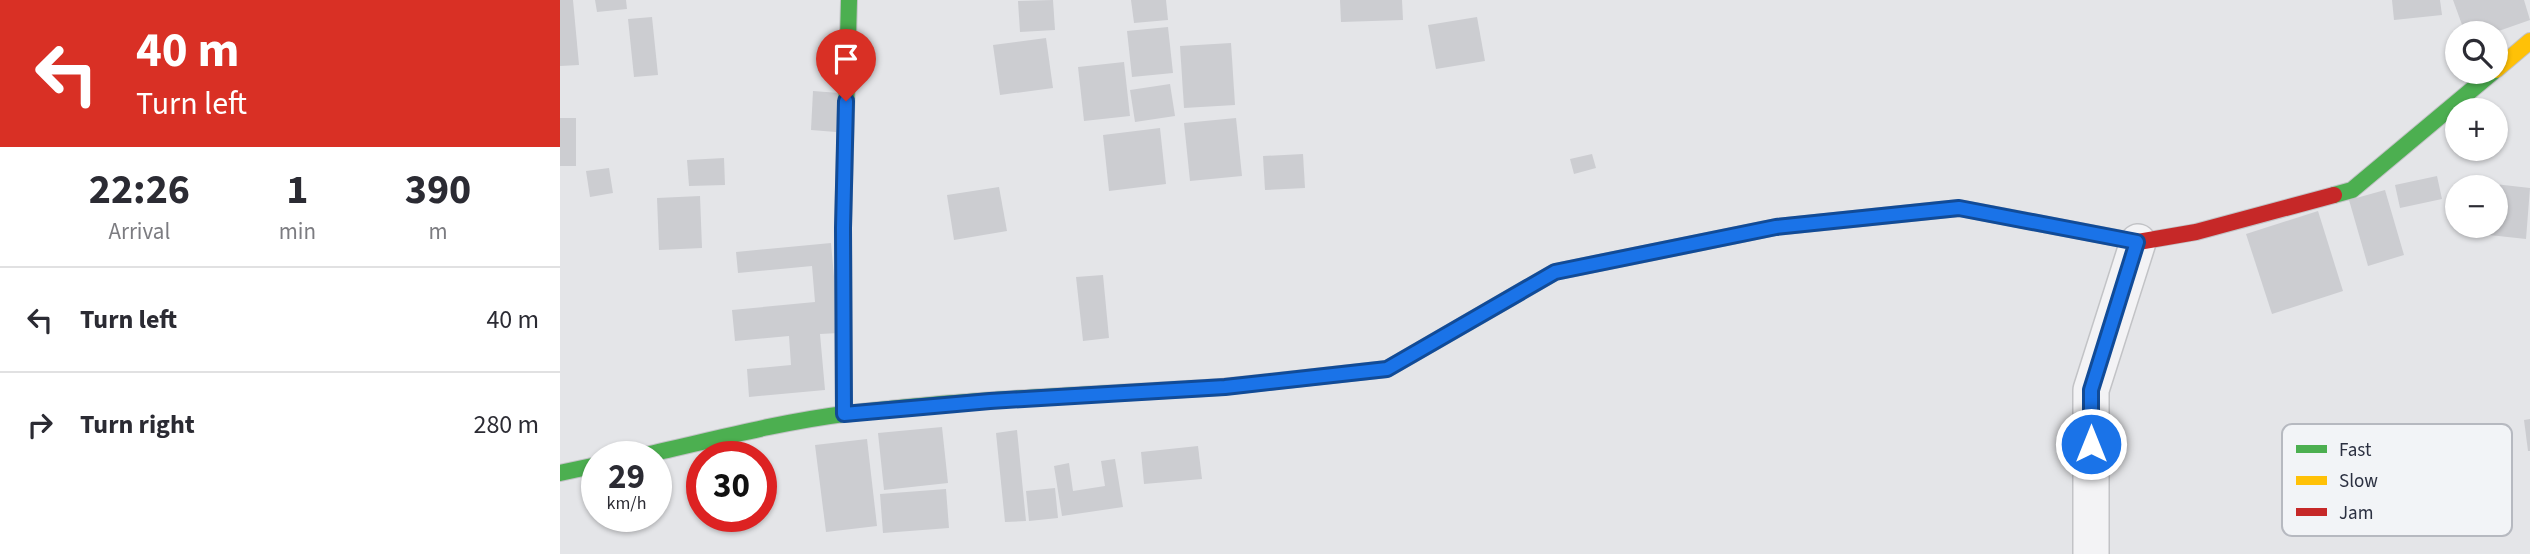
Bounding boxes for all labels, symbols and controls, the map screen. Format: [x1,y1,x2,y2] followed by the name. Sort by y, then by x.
[136,16,240,86] text: 40 m
[2445,21,2508,238] map controls
[2445,21,2508,84] button: search
[21,28,112,119] icon: left
[816,29,876,101] pin
[827,40,865,78] icon: arrive
[136,81,247,127] text: Turn left
[2445,98,2508,161] button: +
[89,160,190,220] text: 22:26
[286,160,308,220] text: 1
[405,160,471,220] text: 390
[2445,175,2508,238] button: −
[108,215,170,248] text: Arrival
[279,215,316,248] text: min
[428,215,448,248] text: m
[21,301,59,339] icon: left
[80,301,177,338] text: Turn left
[486,301,539,338] text: 40 m
[21,406,59,444] icon: right
[80,406,195,443] text: Turn right
[473,406,539,443] text: 280 m
[2054,407,2128,481] position arrow
[2282,424,2512,536] legend
[2339,437,2372,464] text: Fast
[686,441,777,532] speed limit sign: 30
[608,452,645,502] text: 29
[2339,468,2378,495] text: Slow
[607,491,646,516] text: km/h
[2339,500,2373,527] text: Jam

